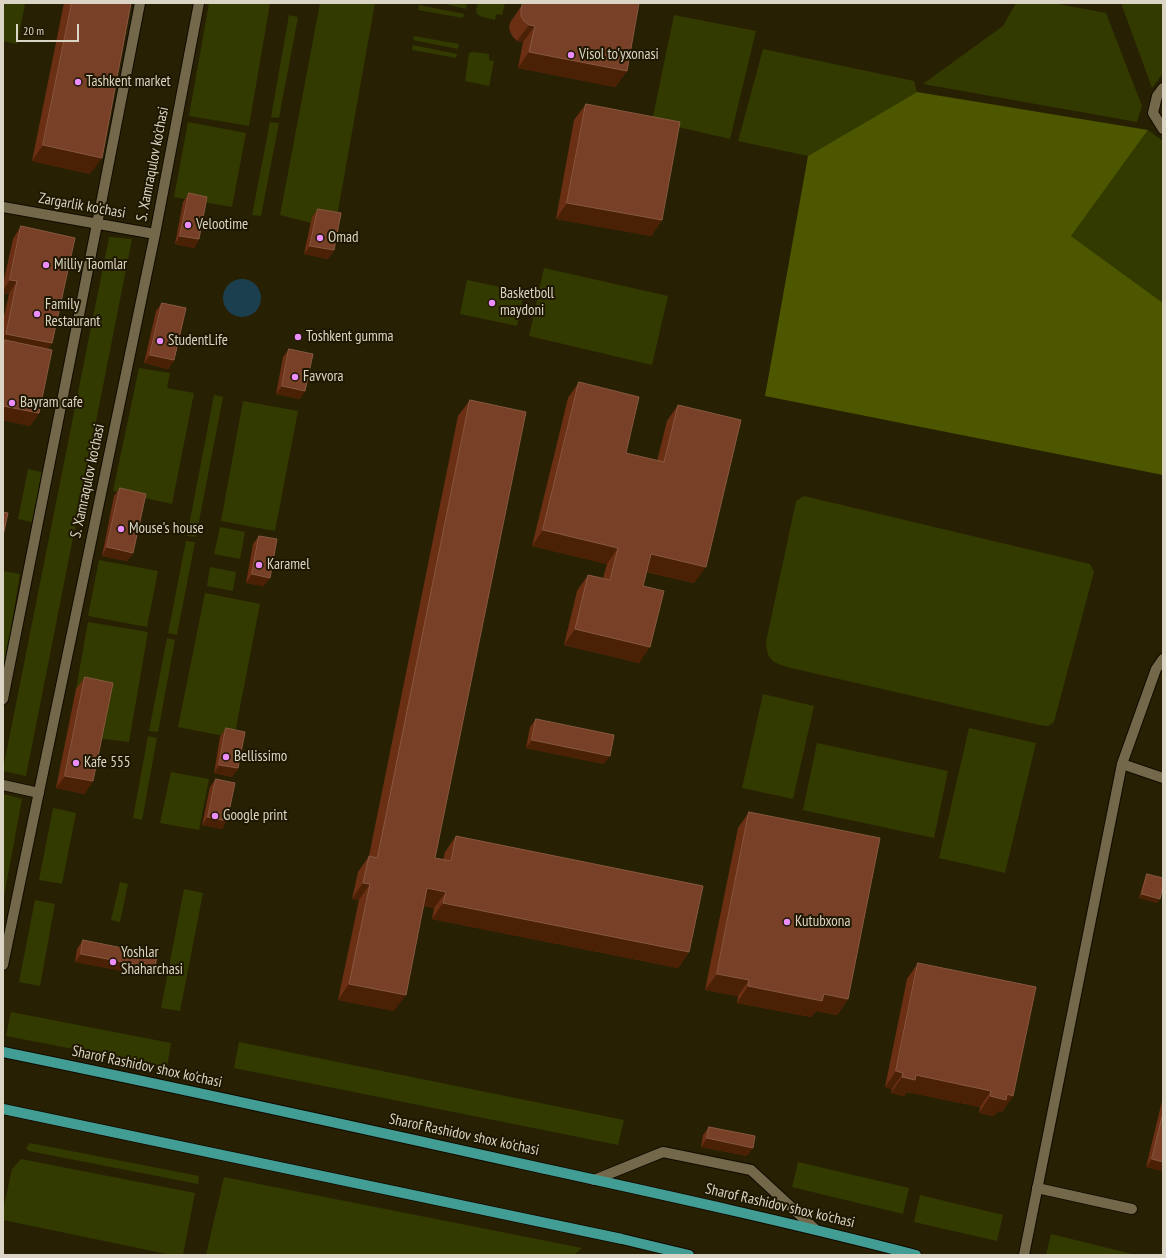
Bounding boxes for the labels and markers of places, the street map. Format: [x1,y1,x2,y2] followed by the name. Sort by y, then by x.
[579,46,659,64] place label: Visol to'yxonasi
[566,50,576,60] marker: Visol to'yxonasi
[86,73,171,91] place label: Tashkent market
[73,77,83,87] marker: Tashkent market
[196,216,248,234] place label: Velootime
[183,220,193,230] marker: Velootime
[328,229,358,247] place label: Omad
[315,233,325,243] marker: Omad
[54,256,127,274] place label: Milliy Taomlar
[41,260,51,270] marker: Milliy Taomlar
[500,285,554,320] place label: Basketboll maydoni
[45,296,100,331] place label: Family Restaurant
[487,298,497,308] marker: Basketboll maydoni
[32,309,42,319] marker: Family Restaurant
[306,328,394,346] place label: Toshkent gumma
[168,332,228,350] place label: StudentLife
[293,332,303,342] marker: Toshkent gumma
[155,336,165,346] marker: StudentLife
[303,368,344,386] place label: Favvora
[290,372,300,382] marker: Favvora
[20,394,83,412] place label: Bayram cafe
[7,398,17,408] marker: Bayram cafe
[129,520,204,538] place label: Mouse's house
[116,524,126,534] marker: Mouse's house
[267,556,310,574] place label: Karamel
[254,560,264,570] marker: Karamel
[234,748,287,766] place label: Bellissimo
[221,752,231,762] marker: Bellissimo
[84,754,130,772] place label: Kafe 555
[71,758,81,768] marker: Kafe 555
[223,807,287,825] place label: Google print
[210,811,220,821] marker: Google print
[795,913,850,931] place label: Kutubxona
[782,917,792,927] marker: Kutubxona
[121,944,183,979] place label: Yoshlar Shaharchasi
[108,957,118,967] marker: Yoshlar Shaharchasi

